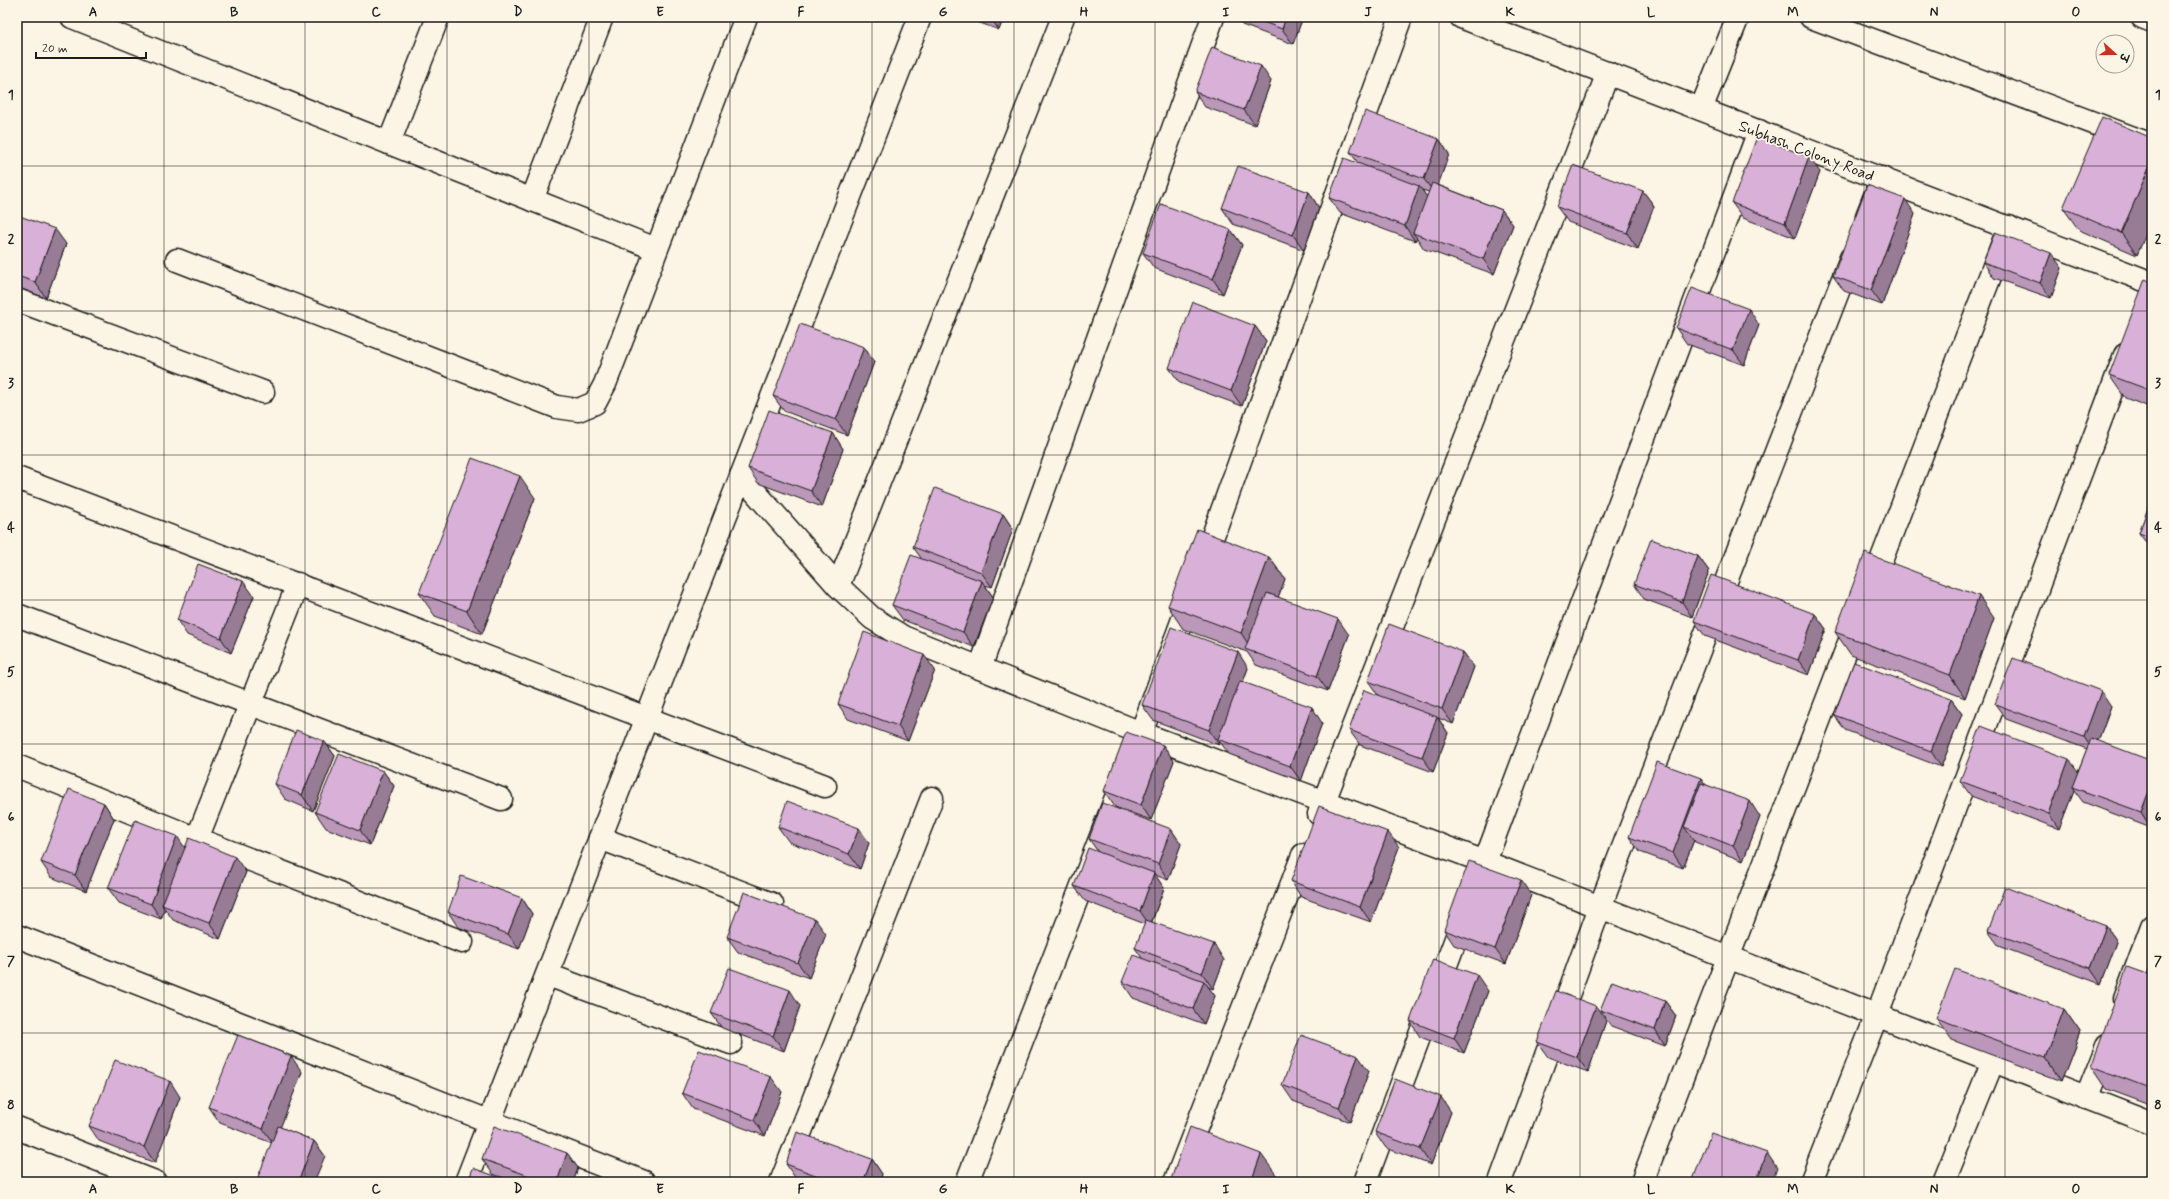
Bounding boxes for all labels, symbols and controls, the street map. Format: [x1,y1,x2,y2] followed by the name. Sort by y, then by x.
[89,4,97,21] text: A
[230,4,239,21] text: B
[371,4,381,21] text: C
[514,4,523,21] text: D
[656,4,664,21] text: E
[798,4,805,21] text: F
[939,4,948,21] text: G
[1080,4,1089,21] text: H
[1223,4,1230,21] text: I
[1364,4,1372,21] text: J
[1505,4,1515,21] text: K
[1647,4,1656,21] text: L
[1787,4,1799,21] text: M
[1930,4,1939,21] text: N
[2072,4,2081,21] text: O
[36,34,146,60] scale bar
[2095,34,2135,74] north arrow
[42,41,68,57] text: 20 m
[2115,50,2132,65] text: उ
[8,87,14,104] text: 1
[2155,87,2161,104] text: 1
[1736,116,1877,187] street label: Subhash Colony Road
[8,231,15,248] text: 2
[2155,231,2162,248] text: 2
[8,375,14,392] text: 3
[2155,375,2161,392] text: 3
[7,520,15,537] text: 4
[2154,520,2162,537] text: 4
[7,664,15,681] text: 5
[2154,664,2162,681] text: 5
[8,809,15,826] text: 6
[2155,809,2162,826] text: 6
[7,953,15,970] text: 7
[2154,953,2162,970] text: 7
[7,1097,15,1114] text: 8
[2154,1097,2162,1114] text: 8
[89,1181,97,1198] text: A
[230,1181,239,1198] text: B
[371,1181,381,1198] text: C
[514,1181,523,1198] text: D
[656,1181,664,1198] text: E
[798,1181,805,1198] text: F
[939,1181,948,1198] text: G
[1080,1181,1089,1198] text: H
[1223,1181,1230,1198] text: I
[1364,1181,1372,1198] text: J
[1505,1181,1515,1198] text: K
[1647,1181,1656,1198] text: L
[1787,1181,1799,1198] text: M
[1930,1181,1939,1198] text: N
[2072,1181,2081,1198] text: O

